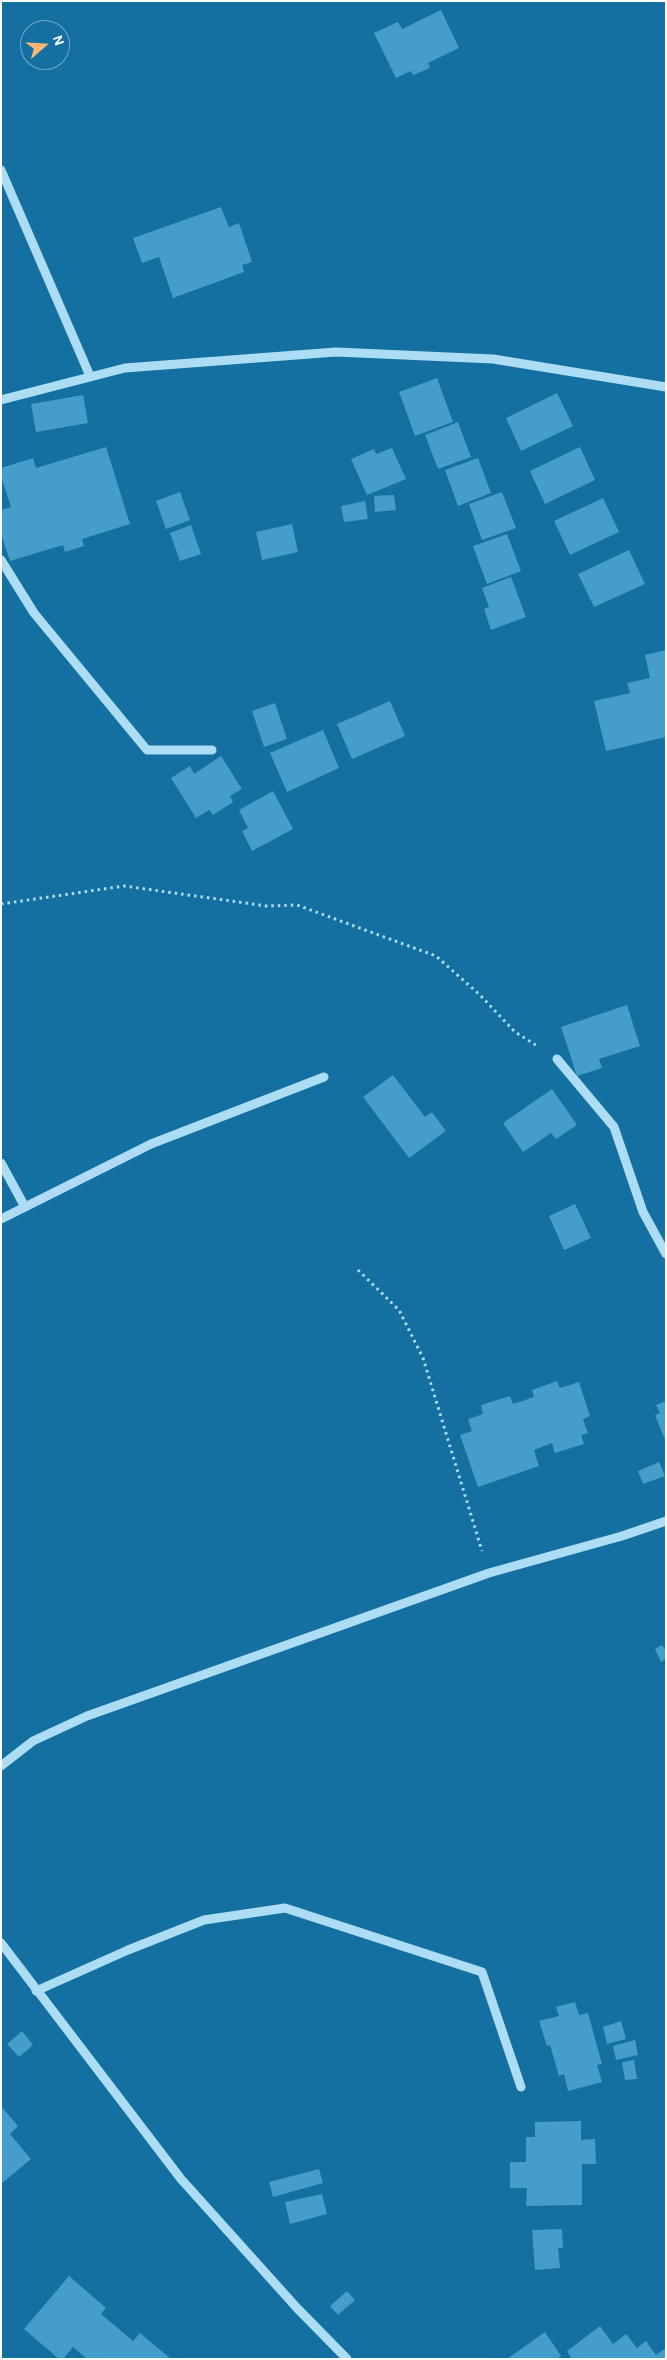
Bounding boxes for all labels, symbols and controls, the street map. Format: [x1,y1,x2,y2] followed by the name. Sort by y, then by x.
[20,20,70,70] north arrow
[50,34,66,47] text: N

